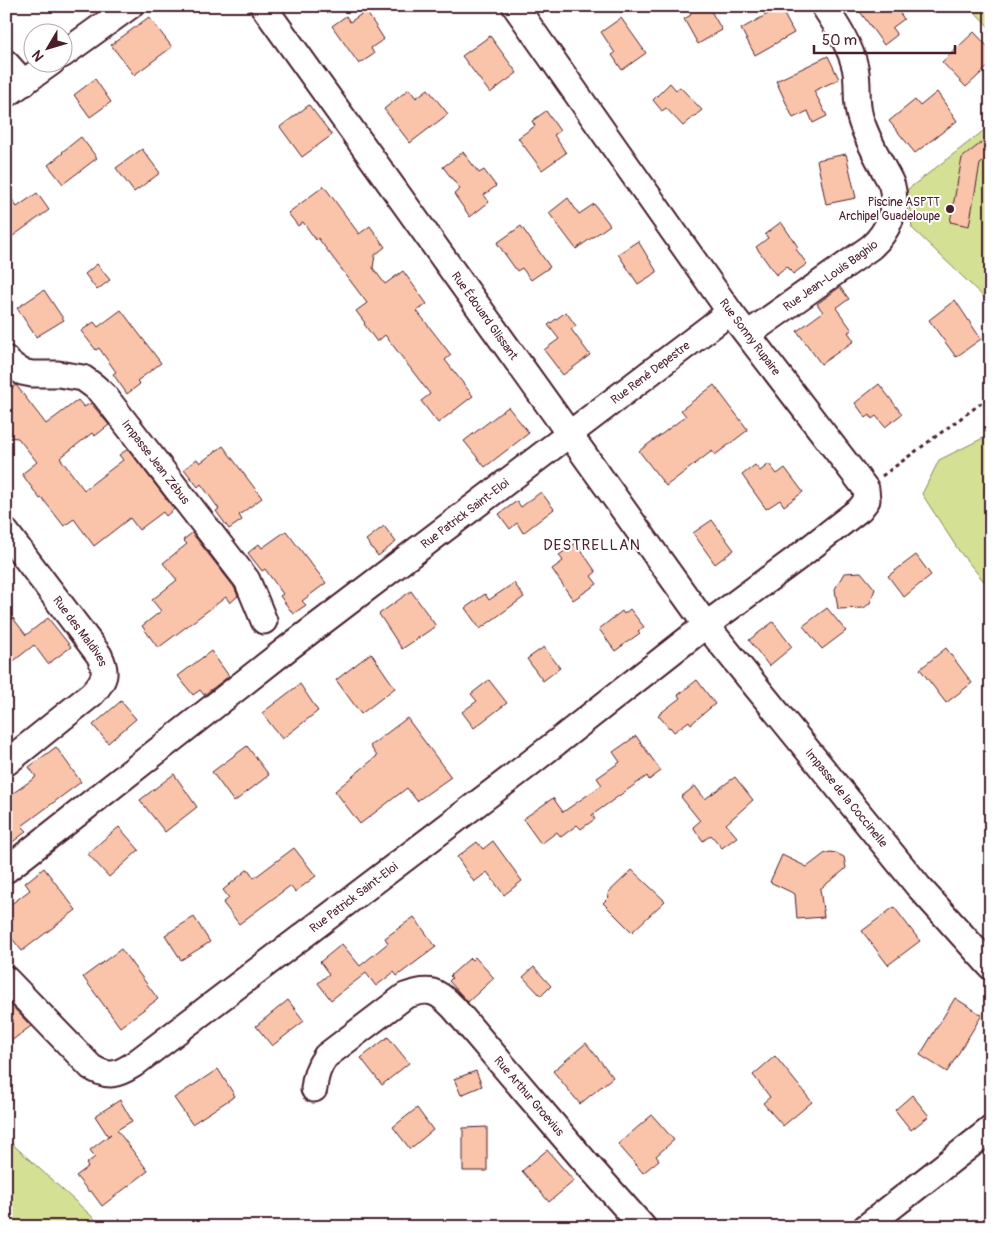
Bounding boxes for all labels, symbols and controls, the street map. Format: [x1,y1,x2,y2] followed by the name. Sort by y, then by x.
[22,22,72,72] north arrow
[814,22,956,54] scale bar
[822,31,857,50] text: 50 m
[29,47,48,65] text: N
[839,195,940,224] place label: Piscine ASPTT Archipel Guadeloupe
[944,203,956,215] marker: Piscine ASPTT Archipel Guadeloupe
[780,237,882,315] street label: Rue Jean-Louis Baghio
[448,269,521,363] street label: Rue Édouard Glissant
[716,296,783,379] street label: Rue Sonny Rupaire
[608,338,693,408] street label: Rue René Depestre
[118,417,193,508] street label: Impasse Jean Zébus
[418,476,512,552] street label: Rue Patrick Saint-Eloi
[543,536,641,555] district label: DESTRELLAN
[49,593,110,669] street label: Rue des Maldives
[802,746,891,851] street label: Impasse de la Coccinelle
[307,859,401,936] street label: Rue Patrick Saint-Eloi
[490,1053,567,1140] street label: Rue Arthur Groevius

